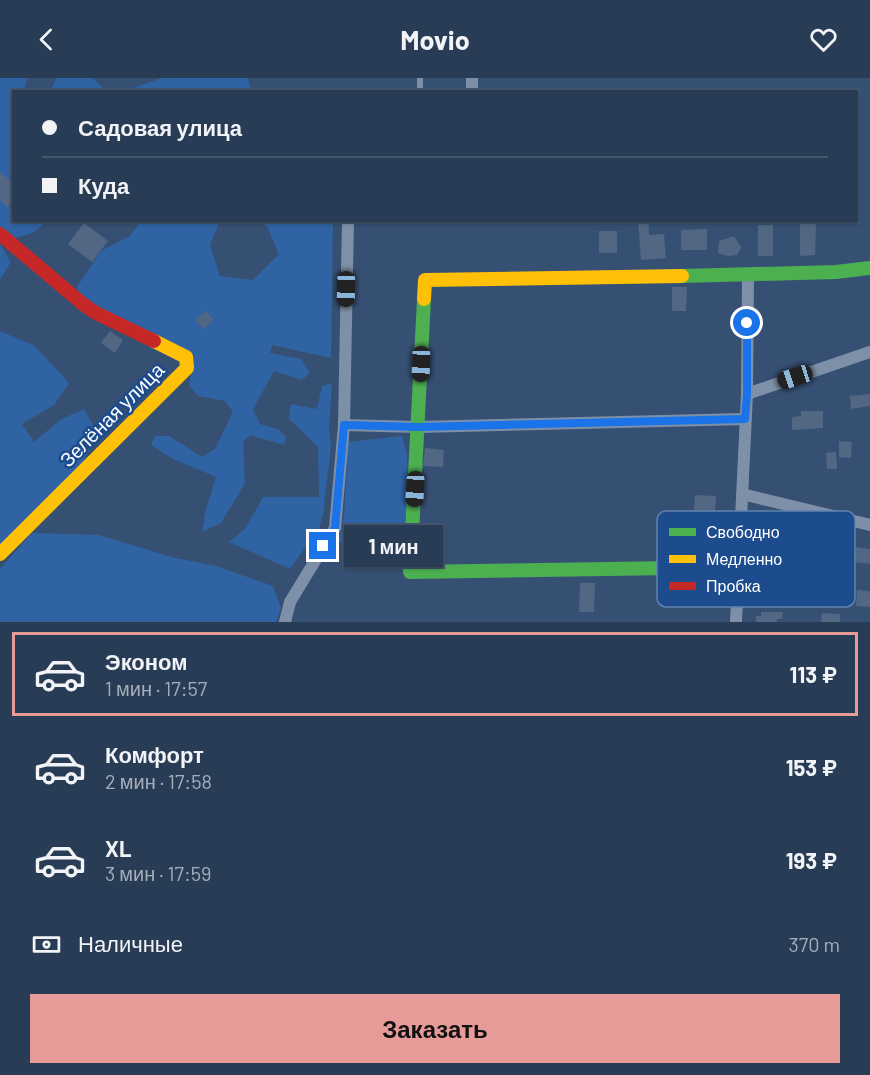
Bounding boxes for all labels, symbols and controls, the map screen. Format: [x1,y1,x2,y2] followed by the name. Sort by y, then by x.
[30,23,63,56] icon: back
[400,23,470,55] text: Movio
[807,23,840,56] icon: heart
[78,114,242,140] text: Садовая улица
[78,172,129,198] text: Куда
[337,271,355,307] car
[733,309,760,336] route start
[411,346,431,382] car
[54,357,169,471] street label: Зелёная улица
[775,363,815,391] car
[405,471,425,507] car
[657,511,855,607] legend
[706,522,780,541] text: Свободно
[344,525,443,567] callout: 1 мин
[309,532,336,559] route end
[368,534,419,558] text: 1 мин
[706,549,782,568] text: Медленно
[706,576,761,595] text: Пробка
[33,647,87,701] icon: car
[105,648,188,674] text: Эконом
[790,661,837,687] text: 113 ₽
[105,676,207,700] text: 1 мин · 17:57
[33,740,87,794] icon: car
[105,741,204,767] text: Комфорт
[786,754,837,780] text: 153 ₽
[105,769,212,793] text: 2 мин · 17:58
[33,833,87,887] icon: car
[105,835,131,861] text: XL
[786,847,837,873] text: 193 ₽
[105,861,211,885] text: 3 мин · 17:59
[30,928,63,961] icon: cash
[78,930,183,956] text: Наличные
[788,932,840,956] text: 370 m
[30,994,840,1063] button: Заказать

